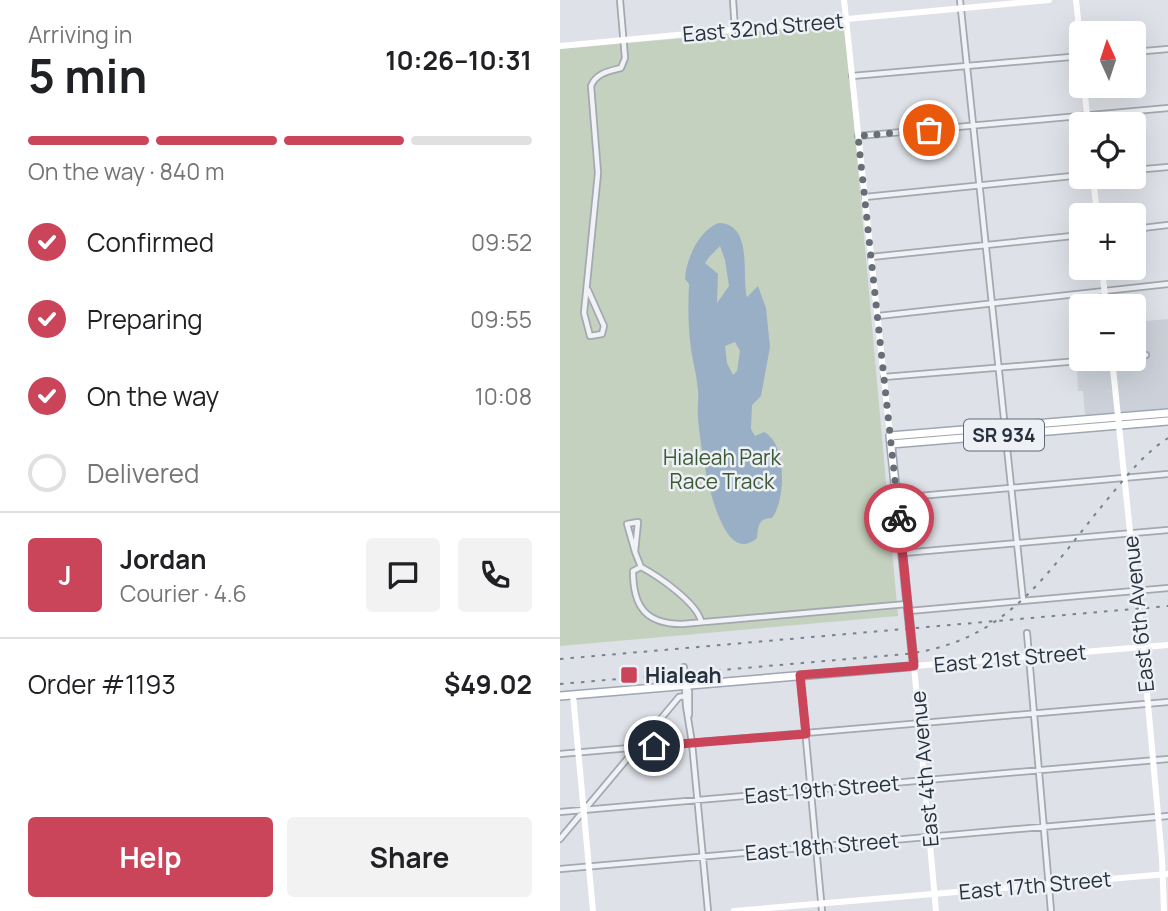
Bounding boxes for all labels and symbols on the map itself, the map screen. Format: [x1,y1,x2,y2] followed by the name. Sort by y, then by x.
[681,6,845,48] street label: East 32nd Street
[1069,21,1146,98] north arrow
[899,100,959,160] pin
[964,420,1044,450] road number: SR 934
[663,443,782,495] park label: Hialeah Park Race Track
[864,483,934,553] courier
[1116,534,1160,694] street label: East 6th Avenue
[933,637,1087,679] street label: East 21st Street
[645,661,722,689] place label: Hialeah
[619,665,639,685] marker: Hialeah
[903,690,945,848] street label: East 4th Avenue
[624,716,684,776] pin
[743,768,901,810] street label: East 19th Street
[744,825,900,867] street label: East 18th Street
[958,864,1112,906] street label: East 17th Street

